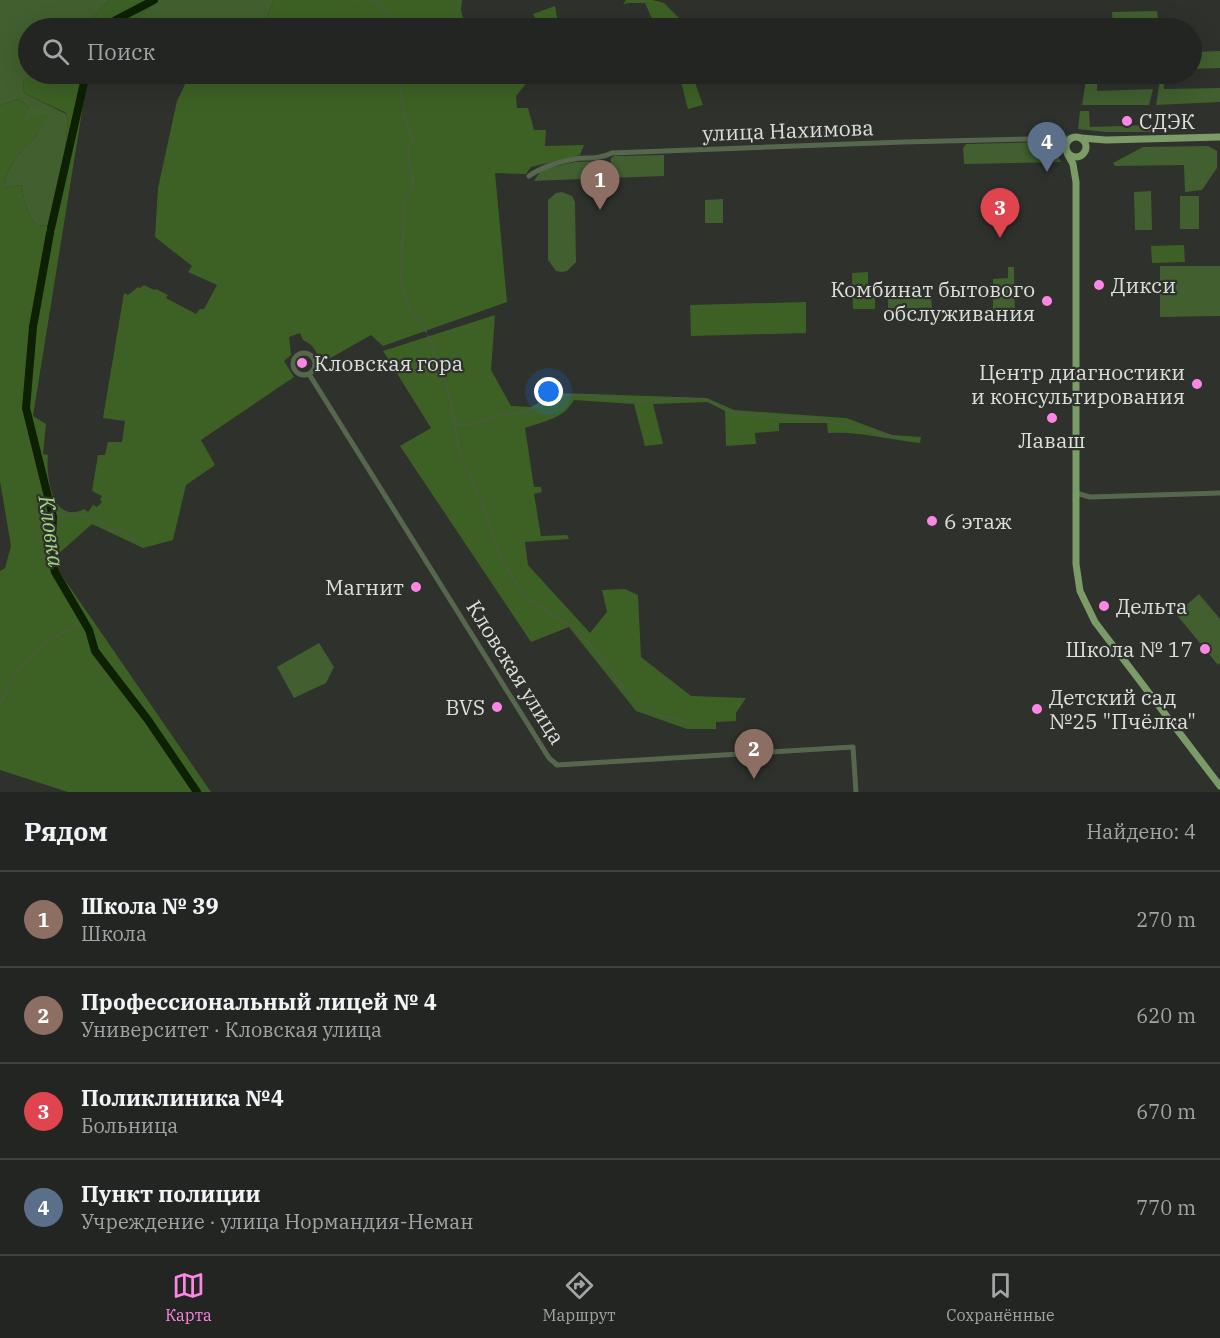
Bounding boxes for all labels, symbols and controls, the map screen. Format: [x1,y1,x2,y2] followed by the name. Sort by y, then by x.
[18,18,1202,84] search box
[39,35,72,68] icon: search
[87,37,155,66] text: Поиск
[1139,107,1196,135] place label: СДЭК
[702,113,874,147] street label: улица Нахимова
[1120,114,1134,128] marker: СДЭК
[1028,122,1066,172] pin: 4
[580,160,620,210] pin: 1
[980,188,1020,238] pin: 3
[1111,271,1176,299] place label: Дикси
[830,275,1035,327] place label: Комбинат бытового обслуживания
[1092,278,1106,292] marker: Дикси
[1040,294,1054,308] marker: Комбинат бытового обслуживания
[314,349,463,377] place label: Кловская гора
[295,356,309,370] marker: Кловская гора
[971,358,1185,410] place label: Центр диагностики и консультирования
[534,377,563,406] your location
[1190,377,1204,391] marker: Центр диагностики и консультирования
[1045,411,1059,425] marker: Лаваш
[1018,426,1086,454] place label: Лаваш
[33,492,71,569] water label: Кловка
[944,507,1012,535] place label: 6 этаж
[925,514,939,528] marker: 6 этаж
[325,573,404,601] place label: Магнит
[409,580,423,594] marker: Магнит
[1116,592,1188,620] place label: Дельта
[460,595,572,749] street label: Кловская улица
[1097,599,1111,613] marker: Дельта
[1065,635,1193,663] place label: Школа № 17
[1198,642,1212,656] marker: Школа № 17
[1049,683,1196,735] place label: Детский сад №25 "Пчёлка"
[445,693,485,721] place label: BVS
[490,700,504,714] marker: BVS
[1030,702,1044,716] marker: Детский сад №25 "Пчёлка"
[734,730,774,779] pin: 2
[24,814,108,848] text: Рядом
[1087,818,1196,845] text: Найдено: 4
[81,891,219,920] text: Школа № 39
[38,906,50,933] text: 1
[1136,906,1196,933] text: 270 m
[81,920,147,947] text: Школа
[81,987,437,1016] text: Профессиональный лицей № 4
[38,1002,50,1029] text: 2
[1136,1002,1196,1029] text: 620 m
[81,1016,382,1043] text: Университет · Кловская улица
[81,1083,284,1112] text: Поликлиника №4
[38,1098,50,1125] text: 3
[1136,1098,1196,1125] text: 670 m
[81,1112,178,1139] text: Больница
[81,1179,261,1208] text: Пункт полиции
[38,1194,50,1221] text: 4
[1136,1194,1196,1221] text: 770 m
[81,1208,473,1235] text: Учреждение · улица Нормандия-Неман
[165,1269,212,1325] tab: Карта
[542,1269,616,1325] tab: Маршрут
[946,1269,1055,1325] tab: Сохранённые

